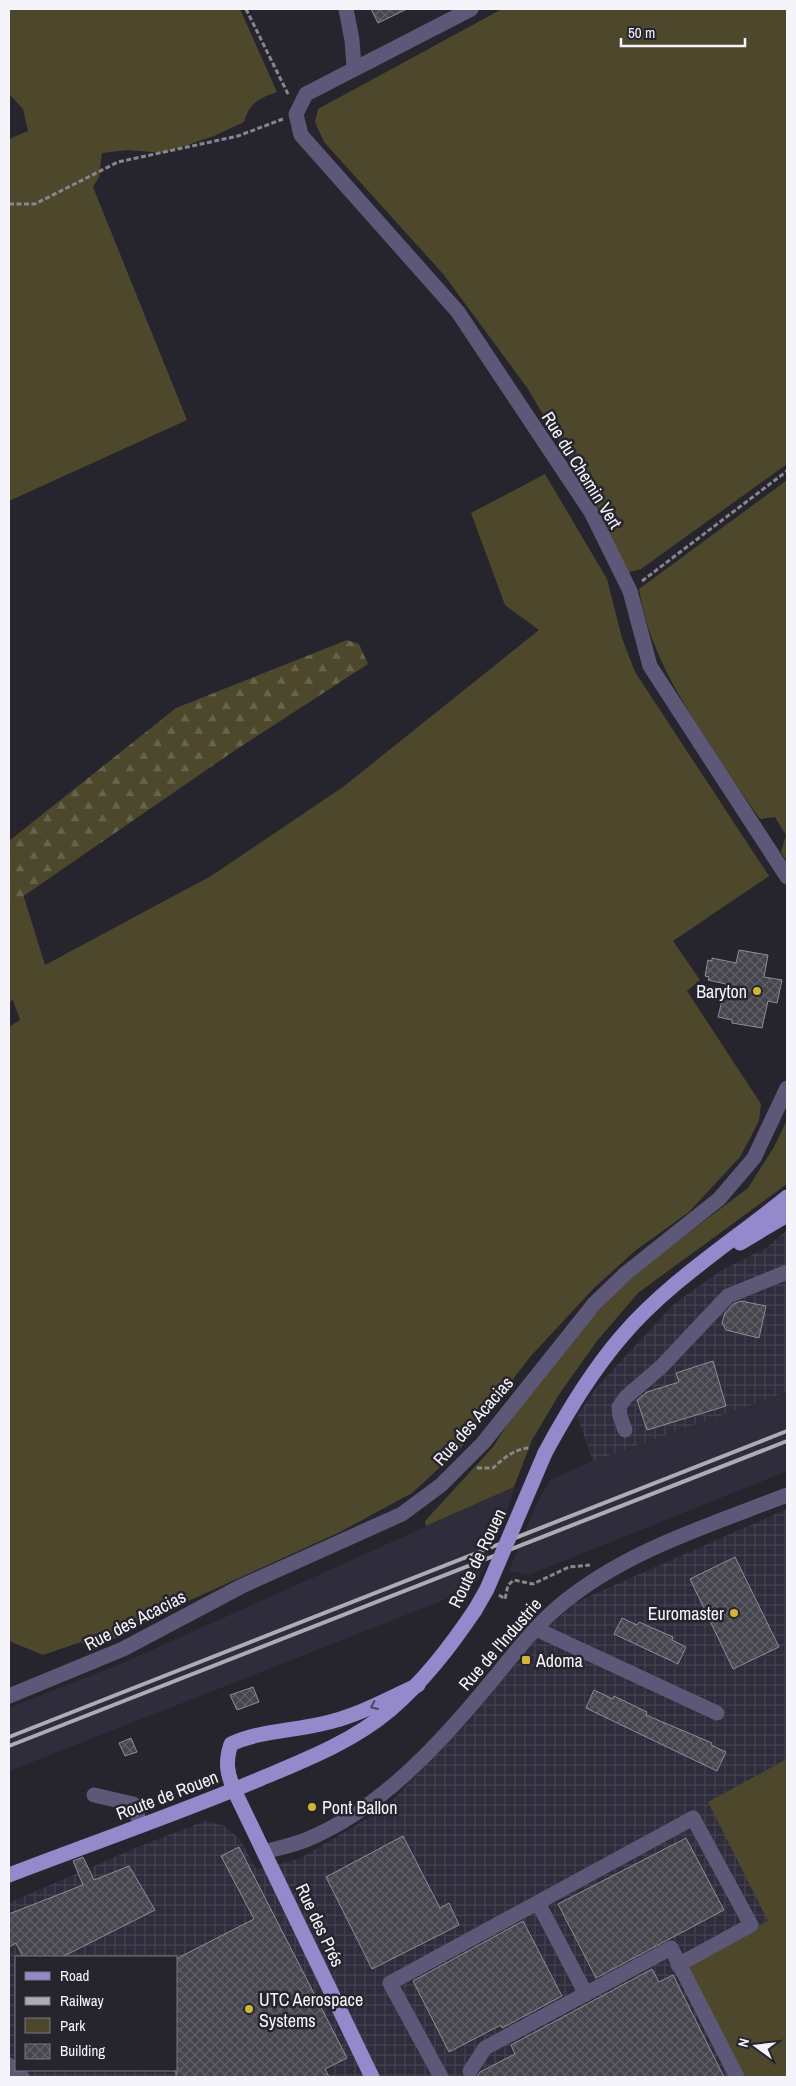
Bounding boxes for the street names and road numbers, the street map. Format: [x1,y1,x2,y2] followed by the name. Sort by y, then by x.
[536,407,628,533] street label: Rue du Chemin Vert
[427,1371,519,1471] street label: Rue des Acacias
[442,1504,512,1612] street label: Route de Rouen
[80,1584,190,1656] street label: Rue des Acacias
[453,1592,547,1696] street label: Rue de l'Industrie
[112,1764,222,1826] street label: Route de Rouen
[290,1879,350,1971] street label: Rue des Prés

